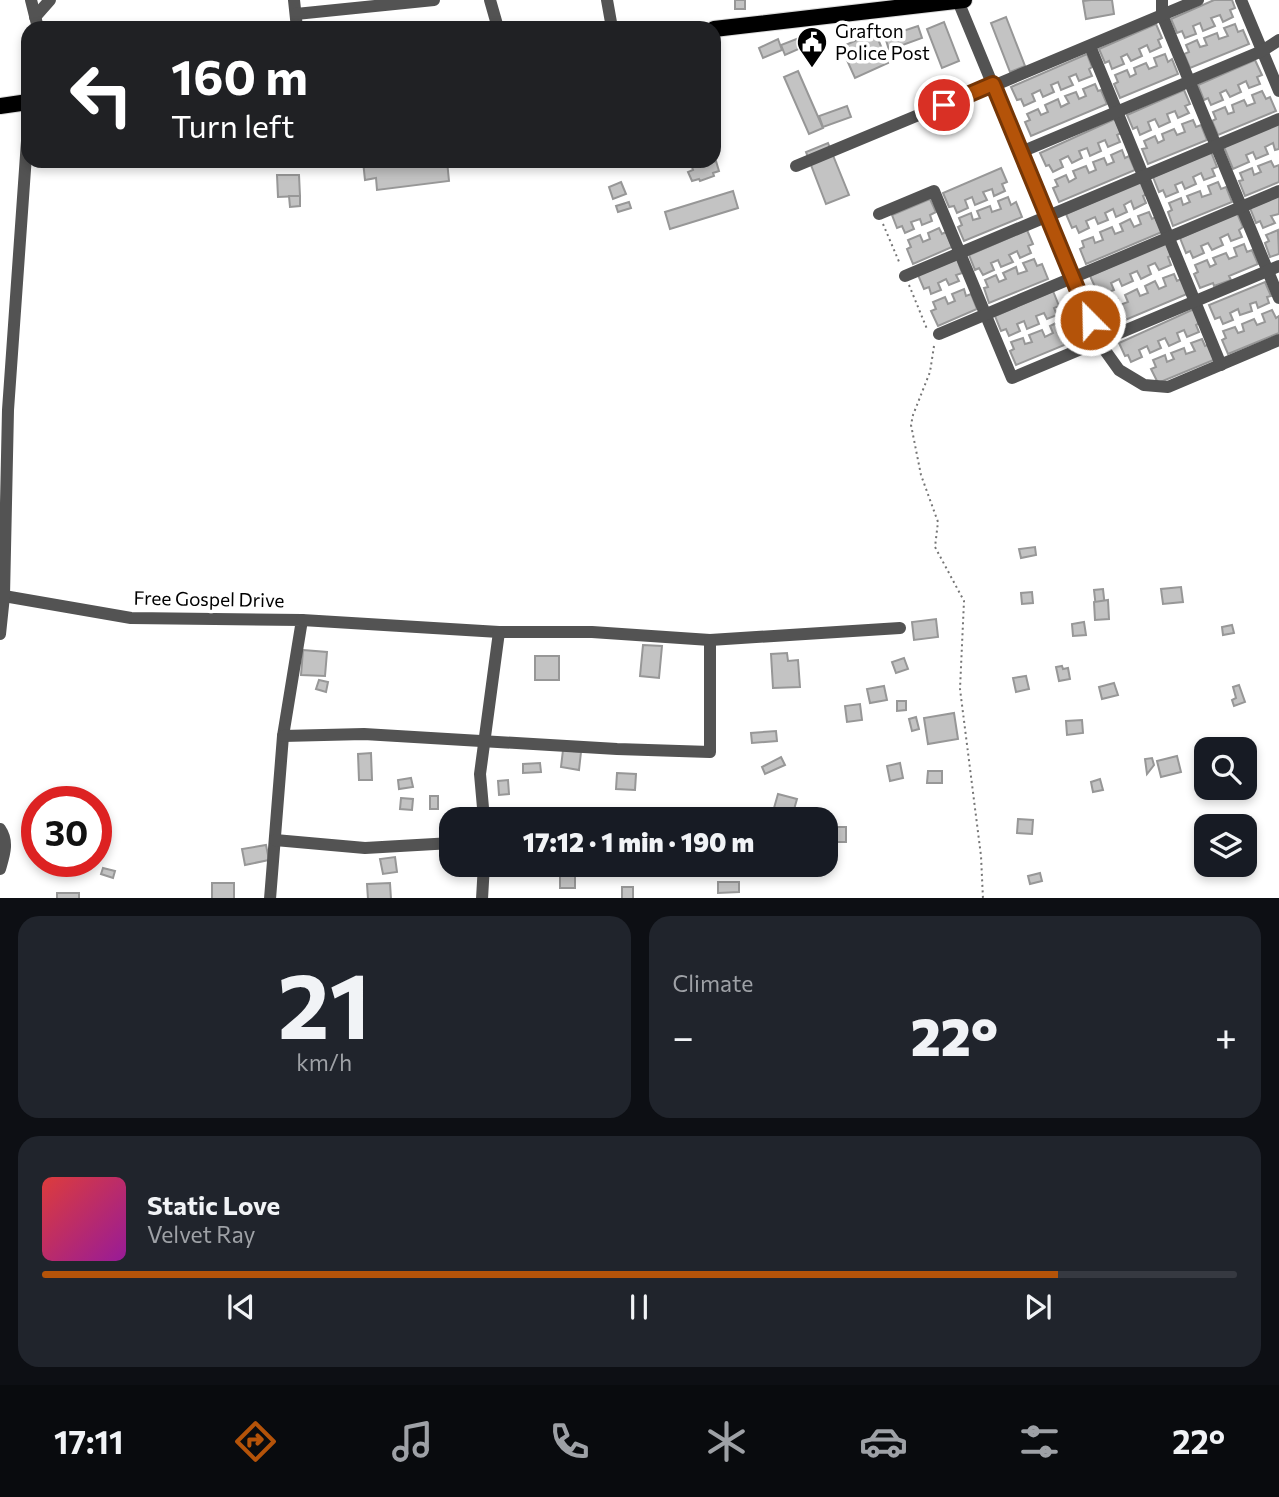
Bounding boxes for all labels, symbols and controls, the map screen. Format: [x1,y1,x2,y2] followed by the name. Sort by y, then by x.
[835,19,930,64] place label: Grafton Police Post
[795,25,829,69] public building icon: Grafton Police Post
[171,45,308,105] text: 160 m
[56,49,147,140] icon: left
[914,75,974,135] pin
[925,86,963,124] icon: arrive
[171,105,295,145] text: Turn left
[1053,283,1127,357] position arrow
[133,586,285,611] street label: Free Gospel Drive
[1194,737,1257,877] map controls
[1194,737,1257,800] button: search
[21,786,112,877] speed limit sign: 30
[1194,814,1257,877] button: layers
[523,826,754,857] text: 17:12 · 1 min · 190 m
[278,946,371,1058] text: 21
[673,969,754,997] text: Climate
[911,1003,998,1067] text: 22°
[673,1012,694,1059] text: −
[1215,1012,1237,1059] text: +
[296,1048,352,1076] text: km/h
[147,1189,280,1220] text: Static Love
[147,1220,255,1248] text: Velvet Ray
[222,1288,260,1326] icon: previous
[620,1288,658,1326] icon: pause
[1019,1288,1057,1326] icon: next
[231,1417,280,1466] icon: directions
[388,1417,437,1466] icon: music
[545,1417,594,1466] icon: phone
[702,1417,751,1466] icon: climate
[859,1417,908,1466] icon: car
[1015,1417,1064,1466] icon: filters
[54,1421,123,1461] text: 17:11
[1172,1421,1225,1461] text: 22°

